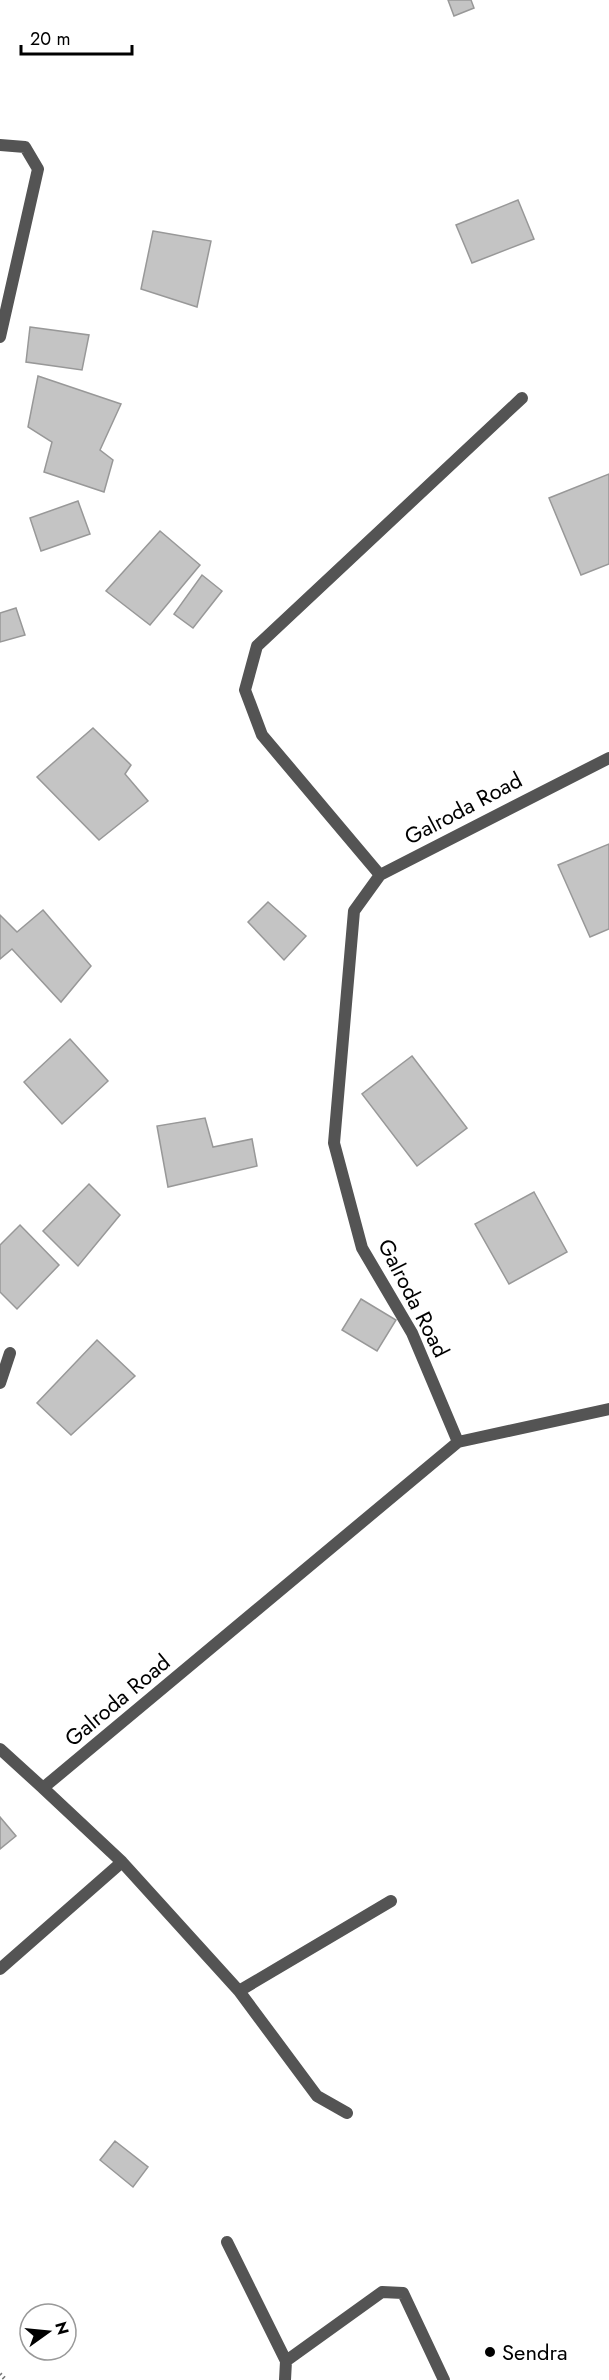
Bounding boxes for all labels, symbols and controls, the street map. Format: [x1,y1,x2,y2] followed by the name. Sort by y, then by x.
[21,18,132,56] scale bar
[30,26,70,52] text: 20 m
[398,764,528,852] street label: Galroda Road
[370,1233,458,1363] street label: Galroda Road
[57,1646,177,1754] street label: Galroda Road
[18,2302,78,2362] north arrow
[49,2319,75,2337] text: N
[502,2336,568,2368] place label: Sendra
[483,2345,497,2359] marker: Sendra

